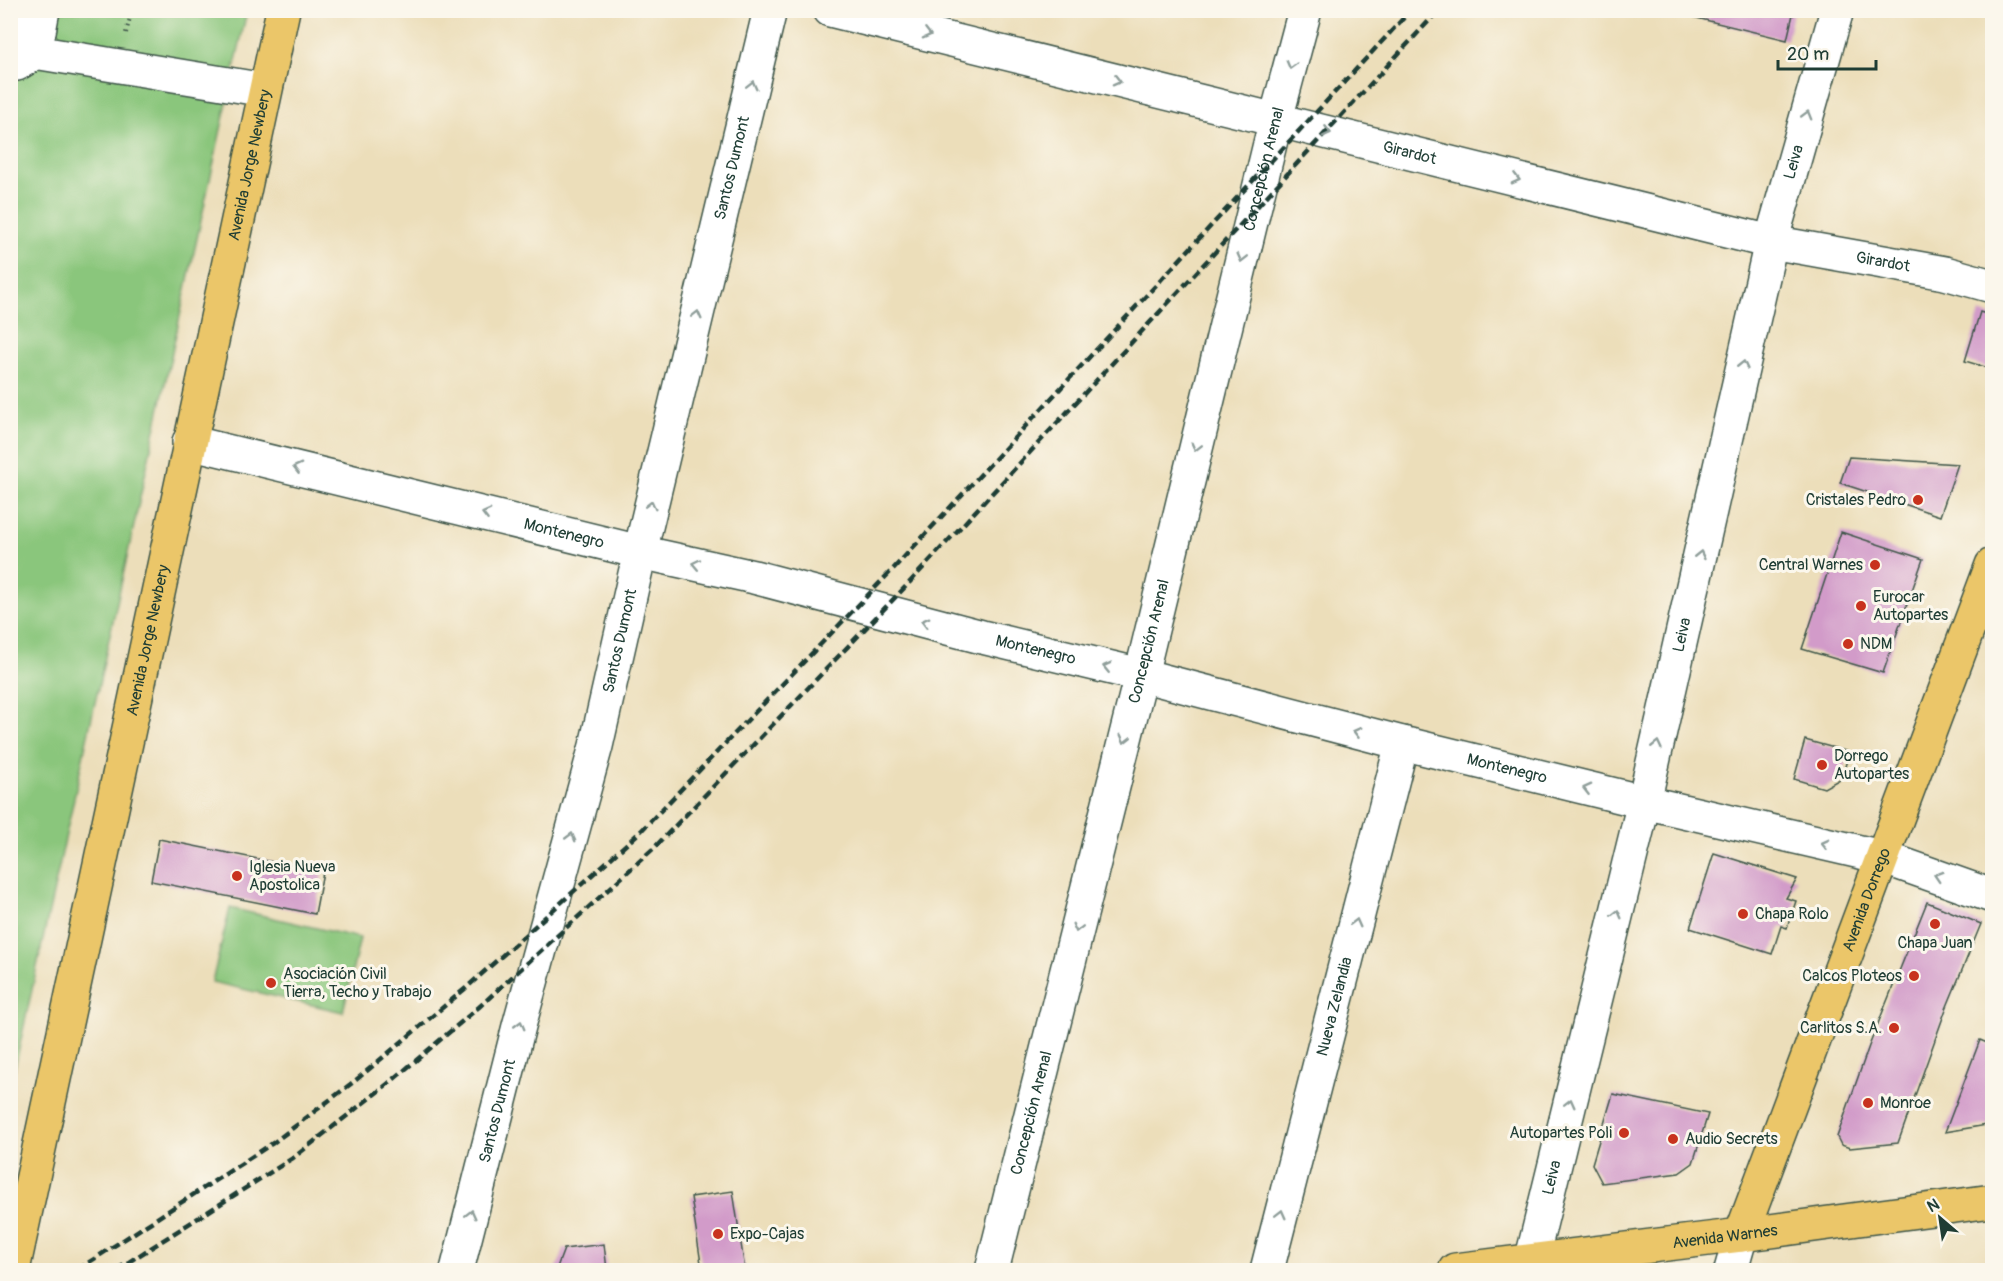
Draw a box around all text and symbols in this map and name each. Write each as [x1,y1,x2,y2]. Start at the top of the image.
one-way arrow [922,27,932,40]
scale bar [1778,33,1876,71]
text: 20 m [1787,43,1829,66]
one-way arrow [1285,60,1298,70]
one-way arrow [1112,73,1122,86]
one-way arrow [745,80,758,90]
street label: Avenida Jorge Newbery [224,87,276,243]
street label: Concepción Arenal [1239,105,1289,233]
one-way arrow [1800,110,1812,121]
street label: Santos Dumont [710,113,754,222]
one-way arrow [1321,125,1331,137]
street label: Girardot [1381,137,1439,169]
street label: Leiva [1779,143,1808,182]
one-way arrow [1510,172,1521,184]
street label: Girardot [1854,247,1912,277]
one-way arrow [1237,253,1250,263]
one-way arrow [689,310,702,320]
one-way arrow [1736,360,1749,370]
one-way arrow [1191,442,1204,452]
one-way arrow [292,463,302,476]
place label: Cristales Pedro [1806,490,1906,510]
marker: Cristales Pedro [1911,493,1925,507]
one-way arrow [644,500,657,510]
one-way arrow [481,509,491,522]
street label: Montenegro [522,514,607,553]
one-way arrow [1693,550,1706,560]
place label: Central Warnes [1759,555,1863,575]
one-way arrow [692,558,702,571]
marker: Central Warnes [1868,558,1882,572]
street label: Avenida Jorge Newbery [122,563,174,718]
street label: Concepción Arenal [1124,577,1174,705]
street label: Santos Dumont [598,586,641,695]
place label: Eurocar Autopartes [1873,587,1948,625]
marker: Eurocar Autopartes [1854,599,1868,613]
street label: Leiva [1668,616,1696,654]
one-way arrow [920,617,930,630]
street label: Montenegro [994,631,1078,669]
place label: NDM [1860,634,1892,654]
marker: NDM [1841,637,1855,651]
one-way arrow [1103,662,1113,675]
one-way arrow [1352,726,1362,739]
one-way arrow [1119,734,1132,744]
one-way arrow [1650,741,1663,751]
place label: Dorrego Autopartes [1834,746,1909,784]
street label: Montenegro [1465,749,1550,788]
marker: Dorrego Autopartes [1815,758,1829,772]
one-way arrow [1582,783,1592,796]
one-way arrow [564,832,576,843]
one-way arrow [1820,838,1830,851]
street label: Avenida Dorrego [1838,845,1895,954]
place label: Iglesia Nueva Apostolica [249,857,336,895]
marker: Iglesia Nueva Apostolica [230,869,244,883]
one-way arrow [1933,871,1944,883]
place label: Chapa Rolo [1755,904,1829,924]
marker: Chapa Rolo [1736,907,1750,921]
one-way arrow [1609,909,1622,919]
marker: Chapa Juan [1928,917,1942,931]
one-way arrow [1349,918,1361,929]
one-way arrow [1072,923,1085,933]
place label: Chapa Juan [1897,933,1973,953]
street label: Nueva Zelandia [1312,955,1357,1058]
place label: Asociación Civil Tierra, Techo y Trabajo [283,964,432,1002]
place label: Calcos Ploteos [1802,966,1902,986]
marker: Calcos Ploteos [1907,969,1921,983]
marker: Asociación Civil Tierra, Techo y Trabajo [264,976,278,990]
place label: Carlitos S.A. [1800,1018,1882,1038]
one-way arrow [513,1020,525,1031]
marker: Carlitos S.A. [1887,1021,1901,1035]
street label: Concepción Arenal [1006,1049,1056,1177]
street label: Santos Dumont [475,1057,520,1165]
place label: Monroe [1880,1093,1931,1113]
marker: Monroe [1861,1096,1875,1110]
one-way arrow [1563,1098,1576,1108]
place label: Autopartes Poli [1509,1123,1612,1143]
marker: Autopartes Poli [1617,1126,1631,1140]
place label: Audio Secrets [1685,1129,1778,1149]
marker: Audio Secrets [1666,1132,1680,1146]
street label: Leiva [1538,1158,1566,1197]
north arrow [1910,1188,1970,1248]
text: N [1924,1194,1943,1217]
one-way arrow [464,1209,477,1219]
one-way arrow [1274,1209,1287,1219]
street label: Avenida Warnes [1671,1220,1779,1253]
place label: Expo-Cajas [730,1224,804,1244]
marker: Expo-Cajas [711,1227,725,1241]

